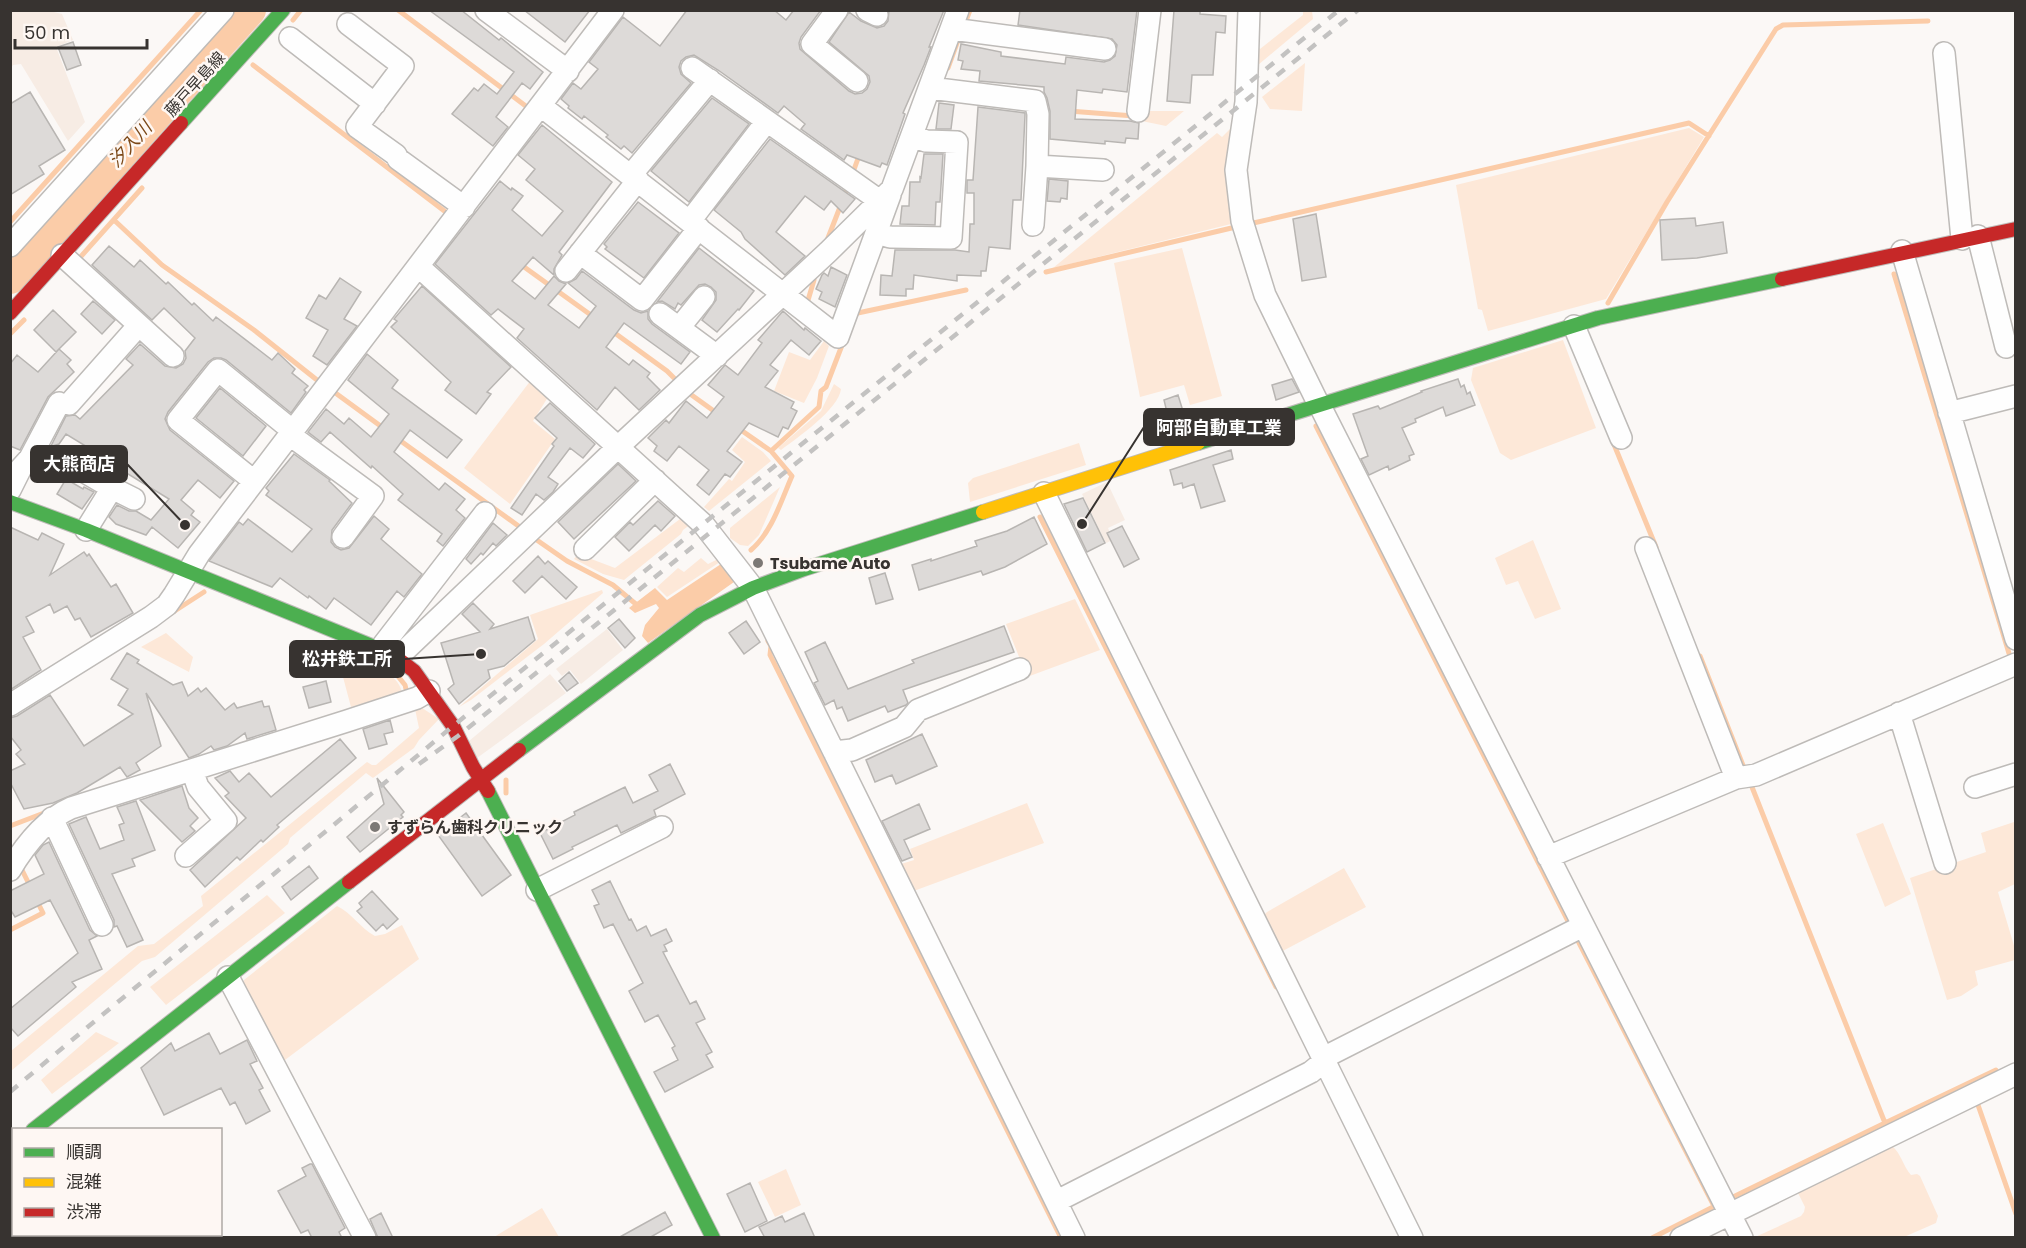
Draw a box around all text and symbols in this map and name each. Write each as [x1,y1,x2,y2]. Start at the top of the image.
scale bar [15,12,147,50]
text: 50 m [24,20,70,45]
street label: 藤戸早島線 [160,47,230,121]
water label: 汐入川 [103,114,159,172]
callout: 阿部自動車工業 [1144,409,1294,445]
text: 阿部自動車工業 [1156,415,1282,440]
callout: 大熊商店 [31,446,127,482]
text: 大熊商店 [43,451,115,476]
place label: Tsubame Auto [770,552,890,575]
marker: Tsubame Auto [751,556,765,570]
callout: 松井鉄工所 [290,641,404,677]
text: 松井鉄工所 [302,646,392,671]
place label: すずらん歯科クリニック [387,816,563,839]
marker: すずらん歯科クリニック [368,820,382,834]
legend [12,1128,222,1236]
text: 順調 [66,1139,102,1164]
text: 混雑 [66,1169,102,1194]
text: 渋滞 [66,1199,102,1224]

